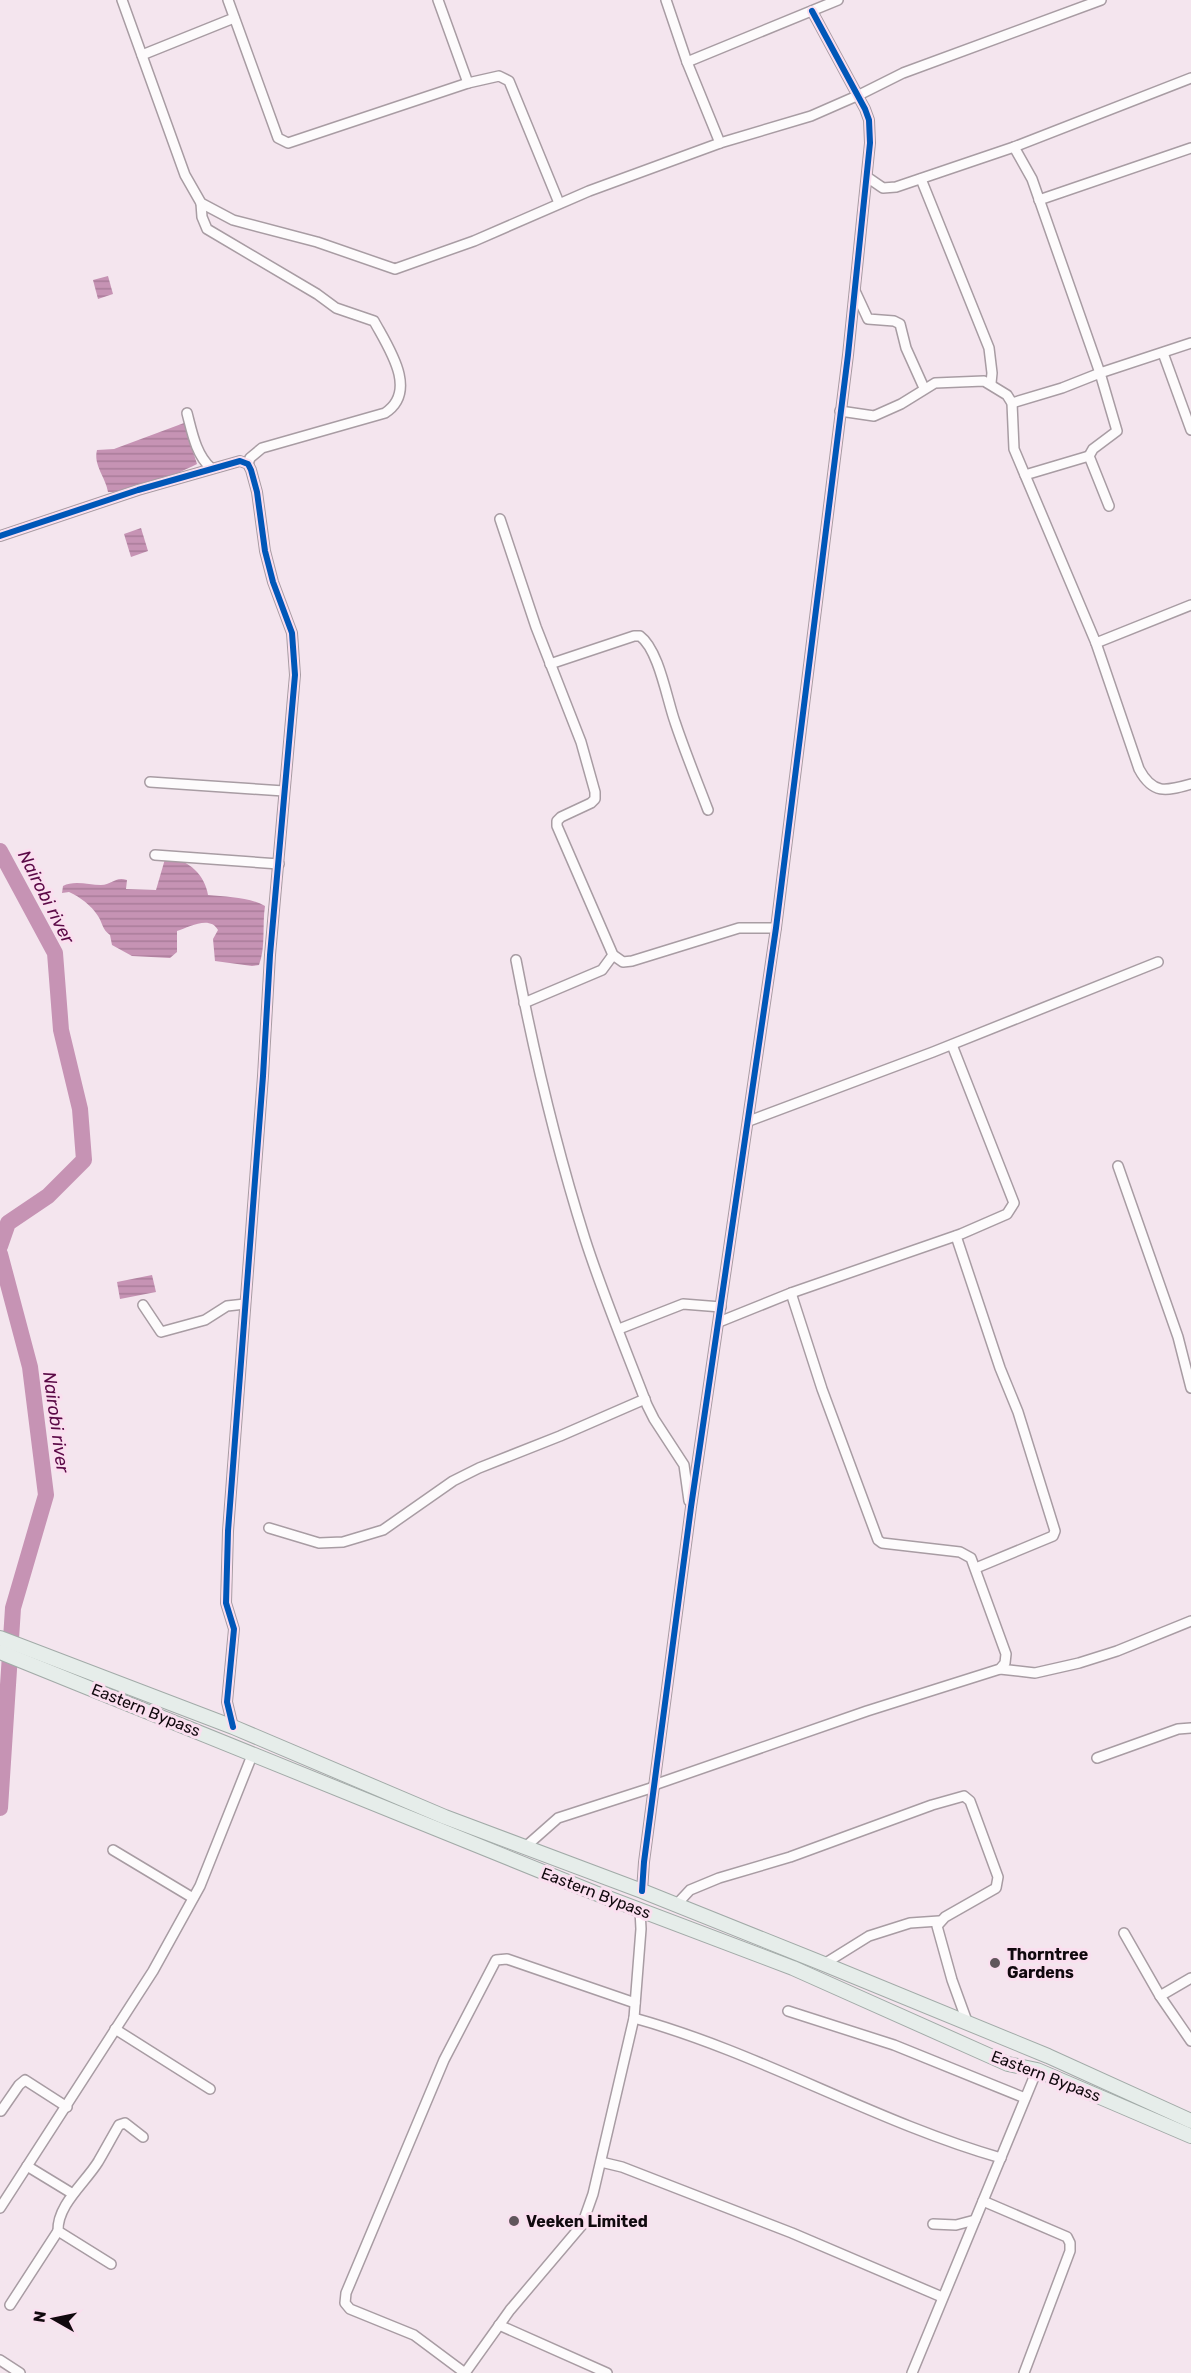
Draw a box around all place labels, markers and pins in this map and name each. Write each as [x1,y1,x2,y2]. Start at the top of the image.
place label: Thorntree Gardens [1007,1945,1088,1982]
marker: Thorntree Gardens [988,1956,1002,1970]
place label: Veeken Limited [526,2212,648,2231]
marker: Veeken Limited [507,2214,521,2228]

